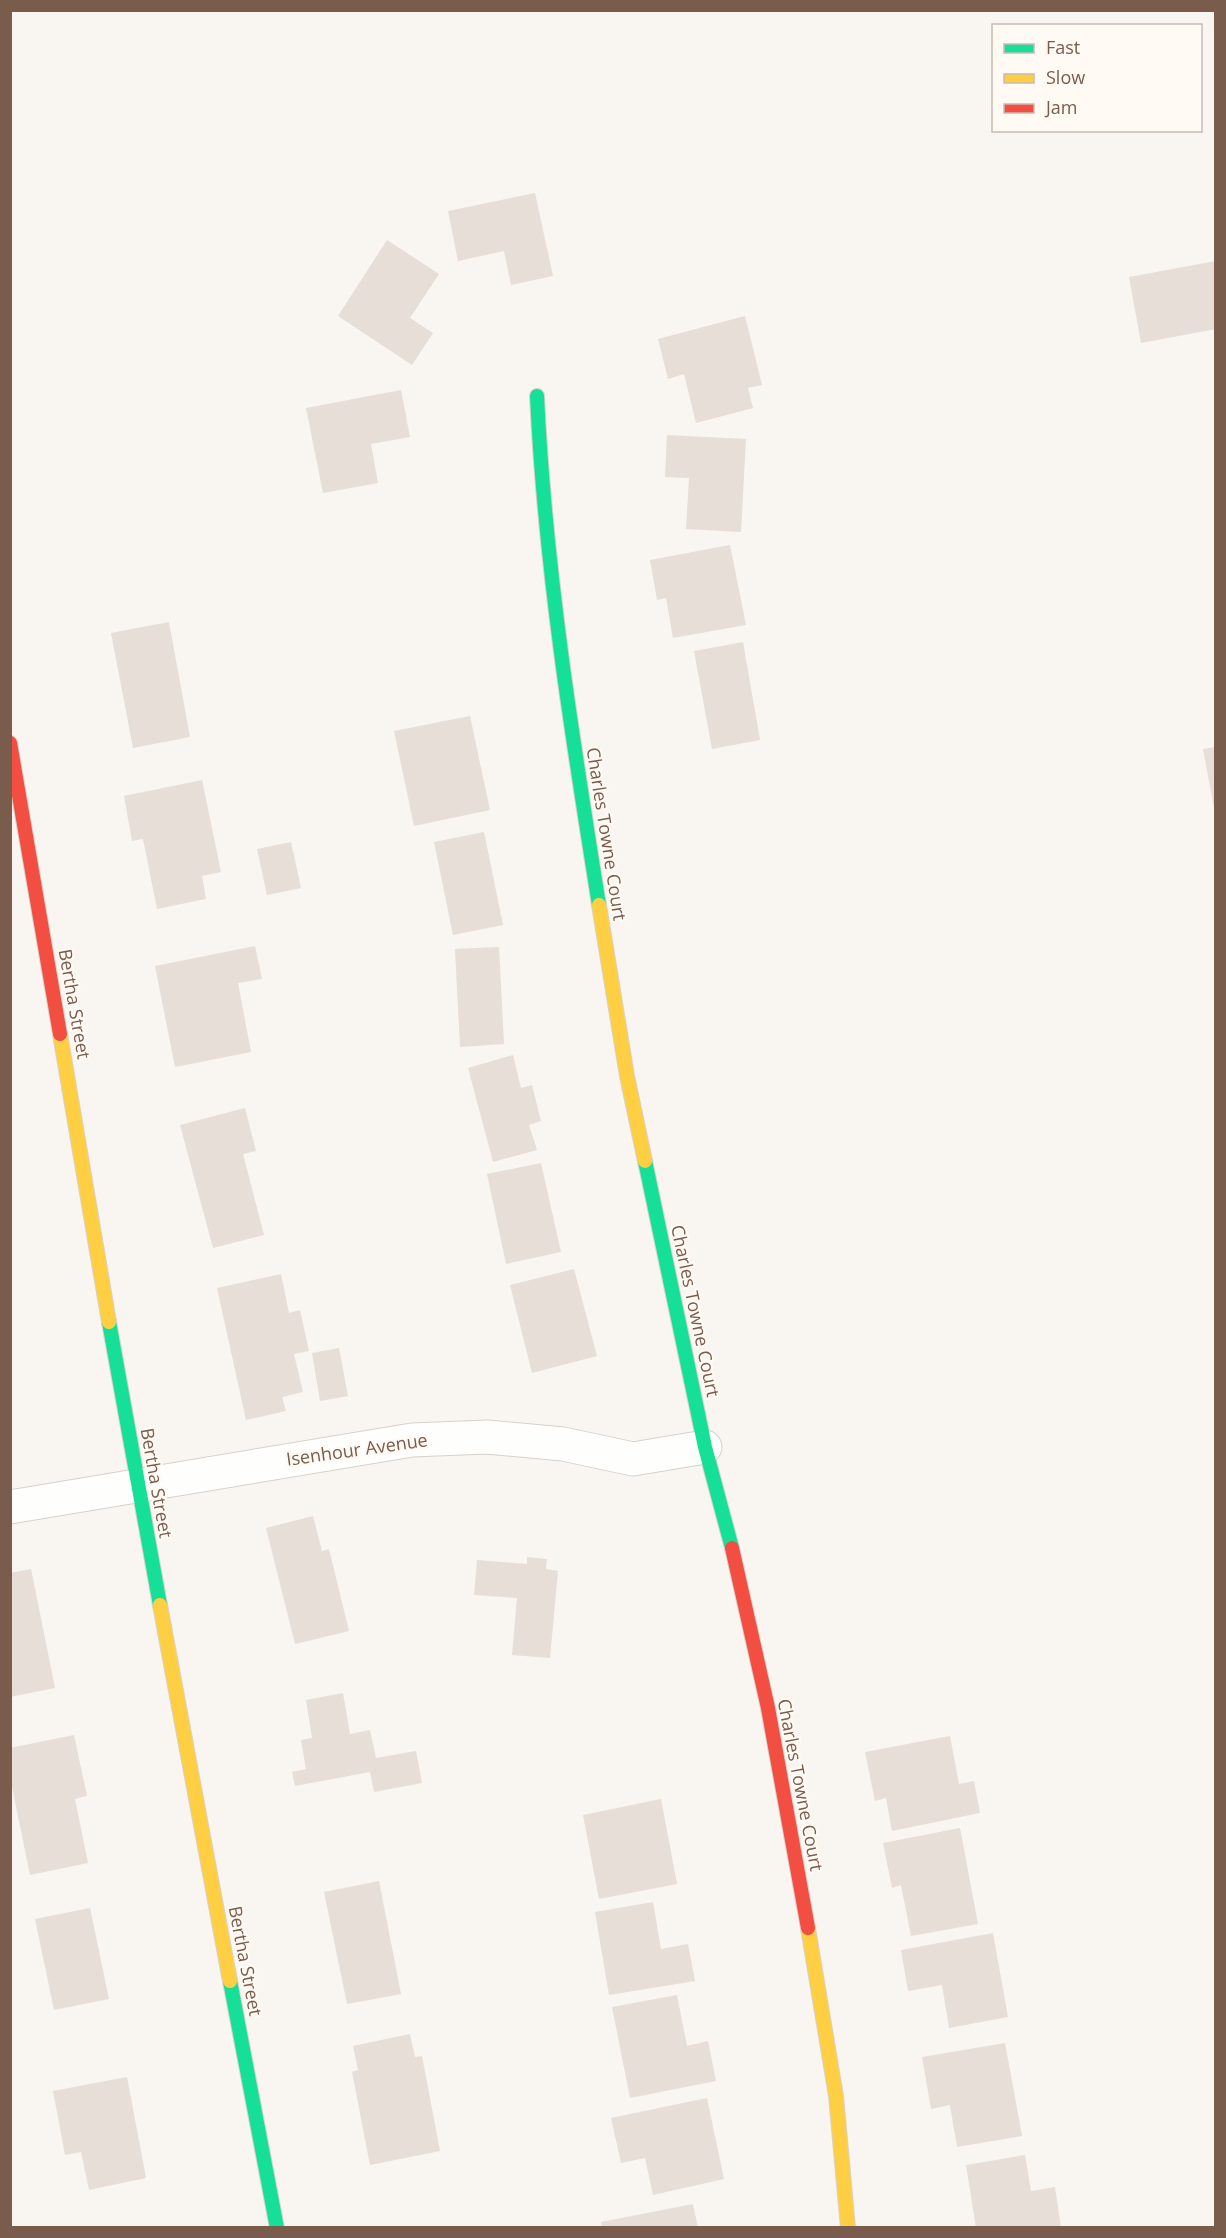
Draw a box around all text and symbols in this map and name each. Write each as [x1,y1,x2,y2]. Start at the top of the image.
legend [992,24,1202,132]
text: Fast [1046,35,1080,59]
text: Slow [1046,65,1085,89]
text: Jam [1044,95,1078,119]
street label: Charles Towne Court [581,745,633,922]
street label: Bertha Street [53,947,96,1061]
street label: Charles Towne Court [666,1223,726,1399]
street label: Bertha Street [135,1426,178,1540]
street label: Isenhour Avenue [285,1427,429,1471]
street label: Charles Towne Court [772,1697,829,1873]
street label: Bertha Street [224,1904,268,2018]

